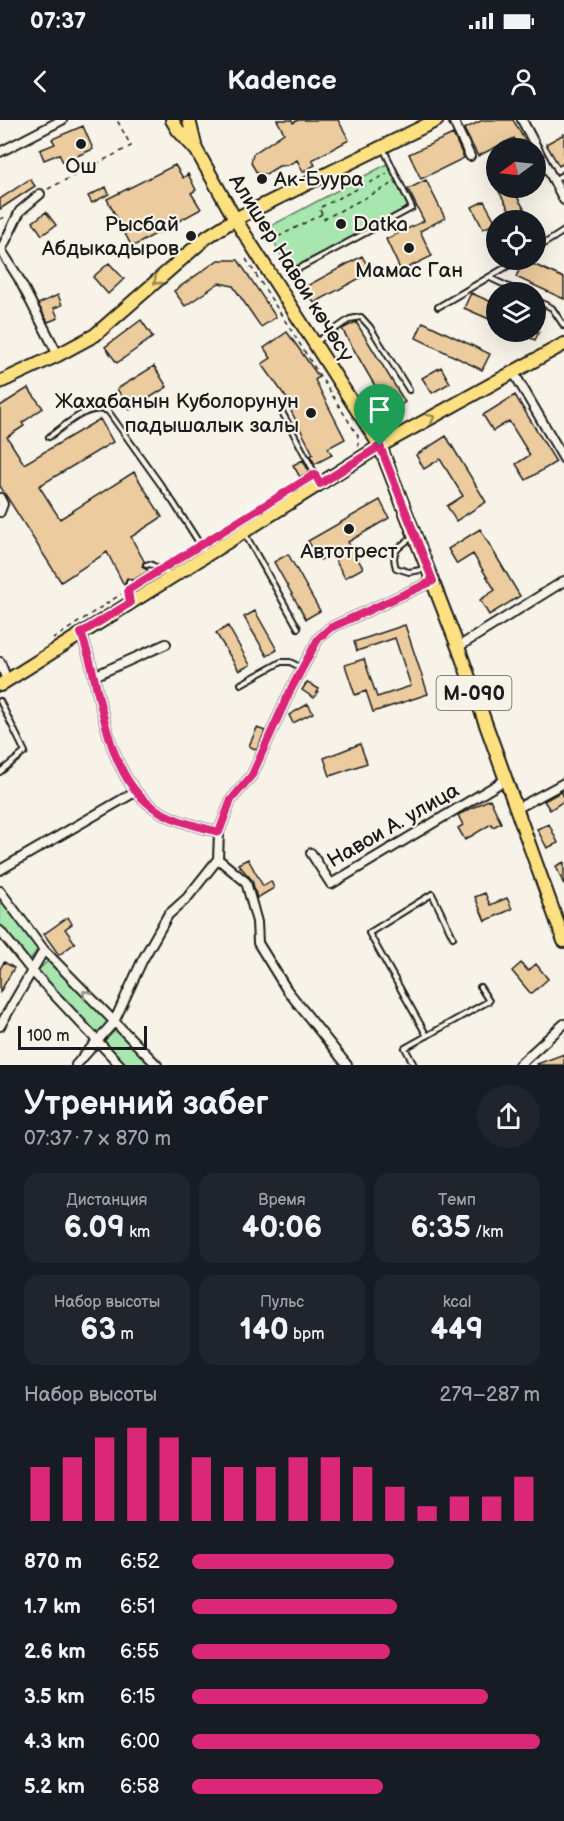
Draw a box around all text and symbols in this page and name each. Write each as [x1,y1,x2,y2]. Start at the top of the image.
text: 07:37 [30,8,86,35]
icon: back [24,65,57,98]
text: Kadence [227,65,337,97]
icon: person [507,65,540,98]
marker: Ош [74,137,88,151]
north arrow [486,138,546,198]
map controls [486,138,546,342]
place label: Ош [65,154,97,179]
place label: Ак-Буура [273,167,364,192]
street label: Алишер Навои көчөсү [223,169,360,367]
marker: Ак-Буура [255,172,269,186]
button: locate [486,210,546,270]
place label: Рысбай Абдыкадыров [41,212,179,261]
place label: Datka [353,212,408,237]
marker: Datka [334,217,348,231]
marker: Рысбай Абдыкадыров [184,229,198,243]
marker: Мамас Ган [402,241,416,255]
place label: Мамас Ган [355,258,463,283]
one-way arrow [153,274,164,285]
button: layers [486,282,546,342]
pin [354,384,405,446]
place label: Жахабанын Куболорунун падышалык залы [55,389,299,438]
icon: arrive [363,393,396,426]
marker: Жахабанын Куболорунун падышалык залы [304,406,318,420]
one-way arrow [425,414,436,425]
marker: Автотрест [342,522,356,536]
place label: Автотрест [300,539,398,564]
road number: М-090 [436,676,512,710]
street label: Навои А. улица [323,777,464,873]
one-way arrow [83,990,94,1001]
scale bar [18,1023,147,1050]
text: 100 m [27,1027,70,1046]
text: Утренний забег [24,1084,269,1124]
button: share [477,1085,540,1148]
text: 07:37 · 7 × 870 m [24,1127,171,1151]
text: Дистанция [67,1191,147,1210]
text: Время [258,1191,306,1210]
text: Темп [438,1191,476,1210]
text: 6.09 [64,1210,125,1246]
text: 40:06 [242,1210,322,1246]
text: 6:35 [411,1210,471,1246]
text: km [125,1223,150,1242]
text: /km [471,1223,503,1242]
text: Набор высоты [54,1293,160,1312]
text: Пульс [260,1293,304,1312]
text: kcal [443,1293,471,1312]
text: 63 [80,1312,116,1348]
text: 140 [240,1312,289,1348]
text: 449 [431,1312,483,1348]
text: m [116,1325,134,1344]
text: bpm [289,1325,324,1344]
text: Набор высоты [24,1383,157,1407]
text: 279–287 m [440,1383,540,1407]
text: 870 m [24,1550,82,1574]
text: 6:52 [120,1550,160,1574]
text: 1.7 km [24,1595,81,1619]
text: 6:51 [120,1595,155,1619]
text: 2.6 km [24,1640,85,1664]
text: 6:55 [120,1640,159,1664]
text: 3.5 km [24,1685,85,1709]
text: 6:15 [120,1685,155,1709]
text: 4.3 km [24,1730,85,1754]
text: 6:00 [120,1730,160,1754]
text: 5.2 km [24,1775,85,1799]
text: 6:58 [120,1775,159,1799]

